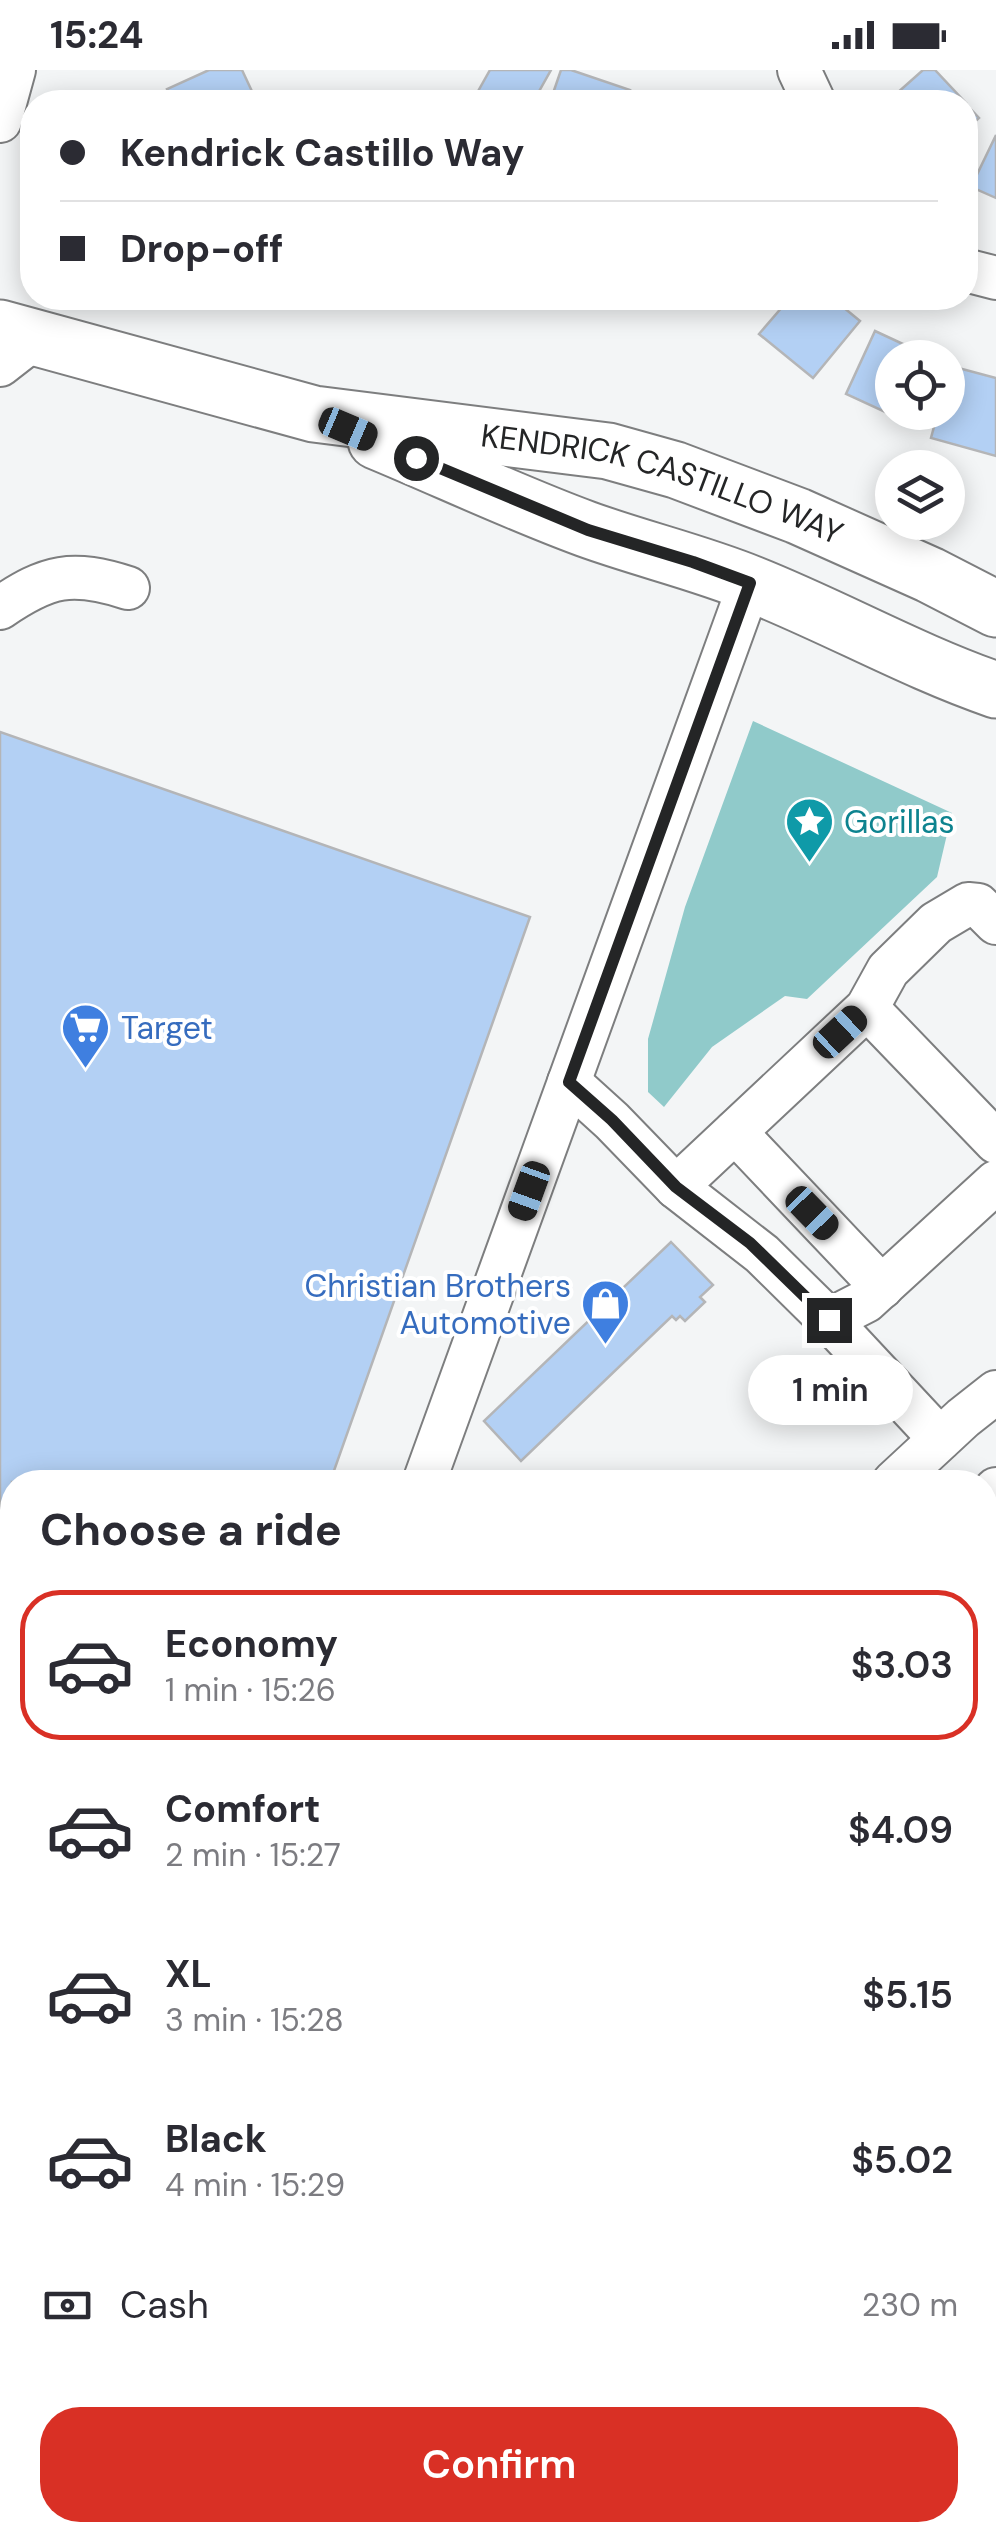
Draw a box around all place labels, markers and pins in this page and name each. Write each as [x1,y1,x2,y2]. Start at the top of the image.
place icon: Gorillas [783,796,835,864]
place label: Gorillas [844,801,955,843]
supermarket icon: Target [60,1002,112,1070]
place label: Target [121,1007,213,1049]
place label: Christian Brothers Automotive [304,1265,571,1344]
shop icon: Christian Brothers Automotive [580,1278,632,1346]

